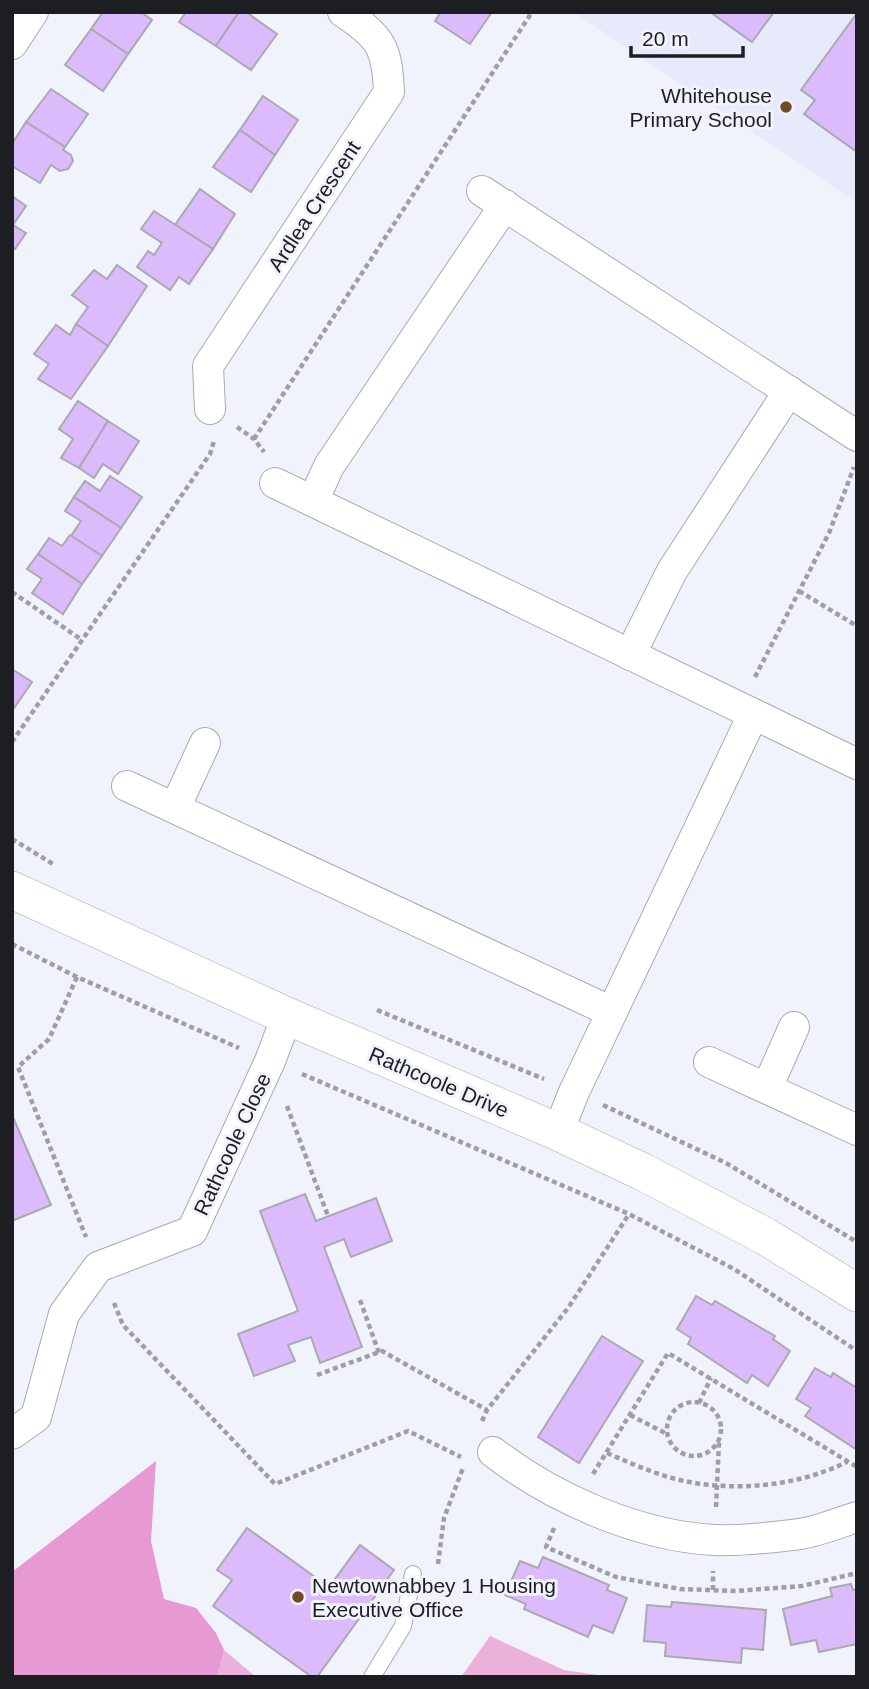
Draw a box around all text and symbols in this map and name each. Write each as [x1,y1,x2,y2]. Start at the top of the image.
scale bar [631,14,743,58]
text: 20 m [642,27,689,50]
place label: Whitehouse Primary School [630,84,772,131]
marker: Whitehouse Primary School [778,99,794,115]
street label: Ardlea Crescent [263,136,365,275]
street label: Rathcoole Drive [366,1042,512,1122]
street label: Rathcoole Close [189,1069,275,1219]
place label: Newtownabbey 1 Housing Executive Office [312,1574,556,1621]
marker: Newtownabbey 1 Housing Executive Office [290,1589,306,1605]

